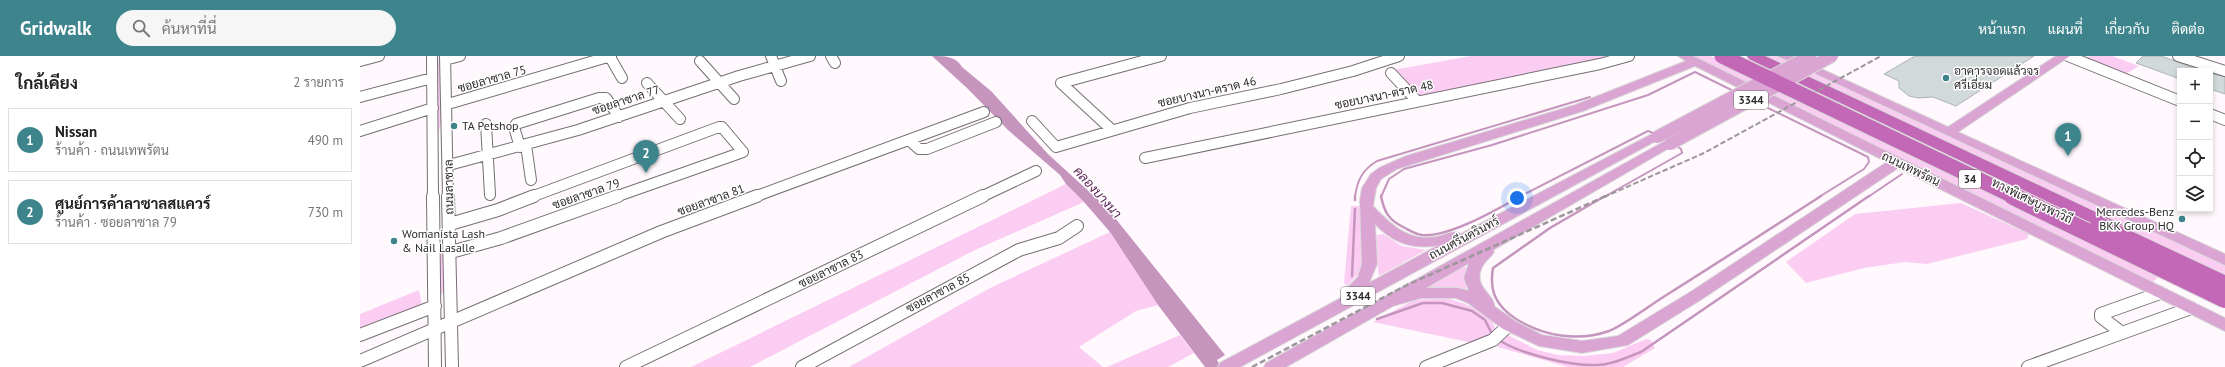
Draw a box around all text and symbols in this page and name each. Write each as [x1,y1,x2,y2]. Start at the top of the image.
search box [116,10,396,46]
text: Gridwalk [20,16,92,40]
icon: search [130,17,152,39]
text: ค้นหาที่นี่ [162,19,216,38]
text: หน้าแรก [1978,20,2026,38]
text: แผนที่ [2048,20,2083,38]
text: เกี่ยวกับ [2105,20,2149,38]
text: ติดต่อ [2171,20,2205,38]
street label: ซอยลาซาล 75 [456,62,528,95]
place label: อาคารจอดแล้วจร ศรีเอี่ยม [1954,63,2039,92]
map controls [2177,68,2213,212]
button: + [2177,68,2213,104]
text: ใกล้เคียง [16,72,78,94]
street label: ซอยบางนา-ตราด 46 [1156,73,1257,110]
marker: อาคารจอดแล้วจร ศรีเอี่ยม [1941,73,1951,83]
text: 2 รายการ [293,74,344,91]
street label: ซอยบางนา-ตราด 48 [1333,77,1435,112]
street label: ซอยลาซาล 77 [590,81,662,118]
road number: 3344 [1734,91,1768,109]
button: − [2177,104,2213,140]
place label: TA Petshop [462,118,519,133]
marker: TA Petshop [449,121,459,131]
text: Nissan [55,122,97,141]
pin: 1 [2055,123,2081,156]
text: 1 [26,132,34,149]
text: 490 m [308,132,343,149]
pin: 2 [633,140,659,173]
button: locate [2177,140,2213,176]
text: ร้านค้า · ถนนเทพรัตน [55,142,169,159]
street label: ถนนเทพรัตน [1880,148,1943,189]
street label: ถนนลาซาล [441,159,456,215]
water label: คลองบางนา [1070,163,1125,222]
road number: 34 [1959,170,1981,188]
street label: ซอยลาซาล 79 [550,175,622,212]
street label: ทางพิเศษบูรพาวิถี [1989,175,2075,227]
button: layers [2177,176,2213,212]
street label: ซอยลาซาล 81 [675,180,747,219]
your location [1507,188,1527,208]
text: ศูนย์การค้าลาซาลสแควร์ [55,194,210,213]
text: 2 [26,204,34,221]
text: 730 m [308,204,343,221]
place label: Mercedes-Benz BKK Group HQ [2096,204,2175,233]
street label: ถนนศรีนครินทร์ [1426,213,1502,262]
text: ร้านค้า · ซอยลาซาล 79 [55,214,177,231]
marker: Mercedes-Benz BKK Group HQ [2177,214,2187,224]
place label: Womanista Lash & Nail Lasalle [402,226,485,255]
marker: Womanista Lash & Nail Lasalle [389,236,399,246]
street label: ซอยลาซาล 83 [796,246,866,291]
street label: ซอยลาซาล 85 [903,269,972,316]
road number: 3344 [1341,287,1375,305]

